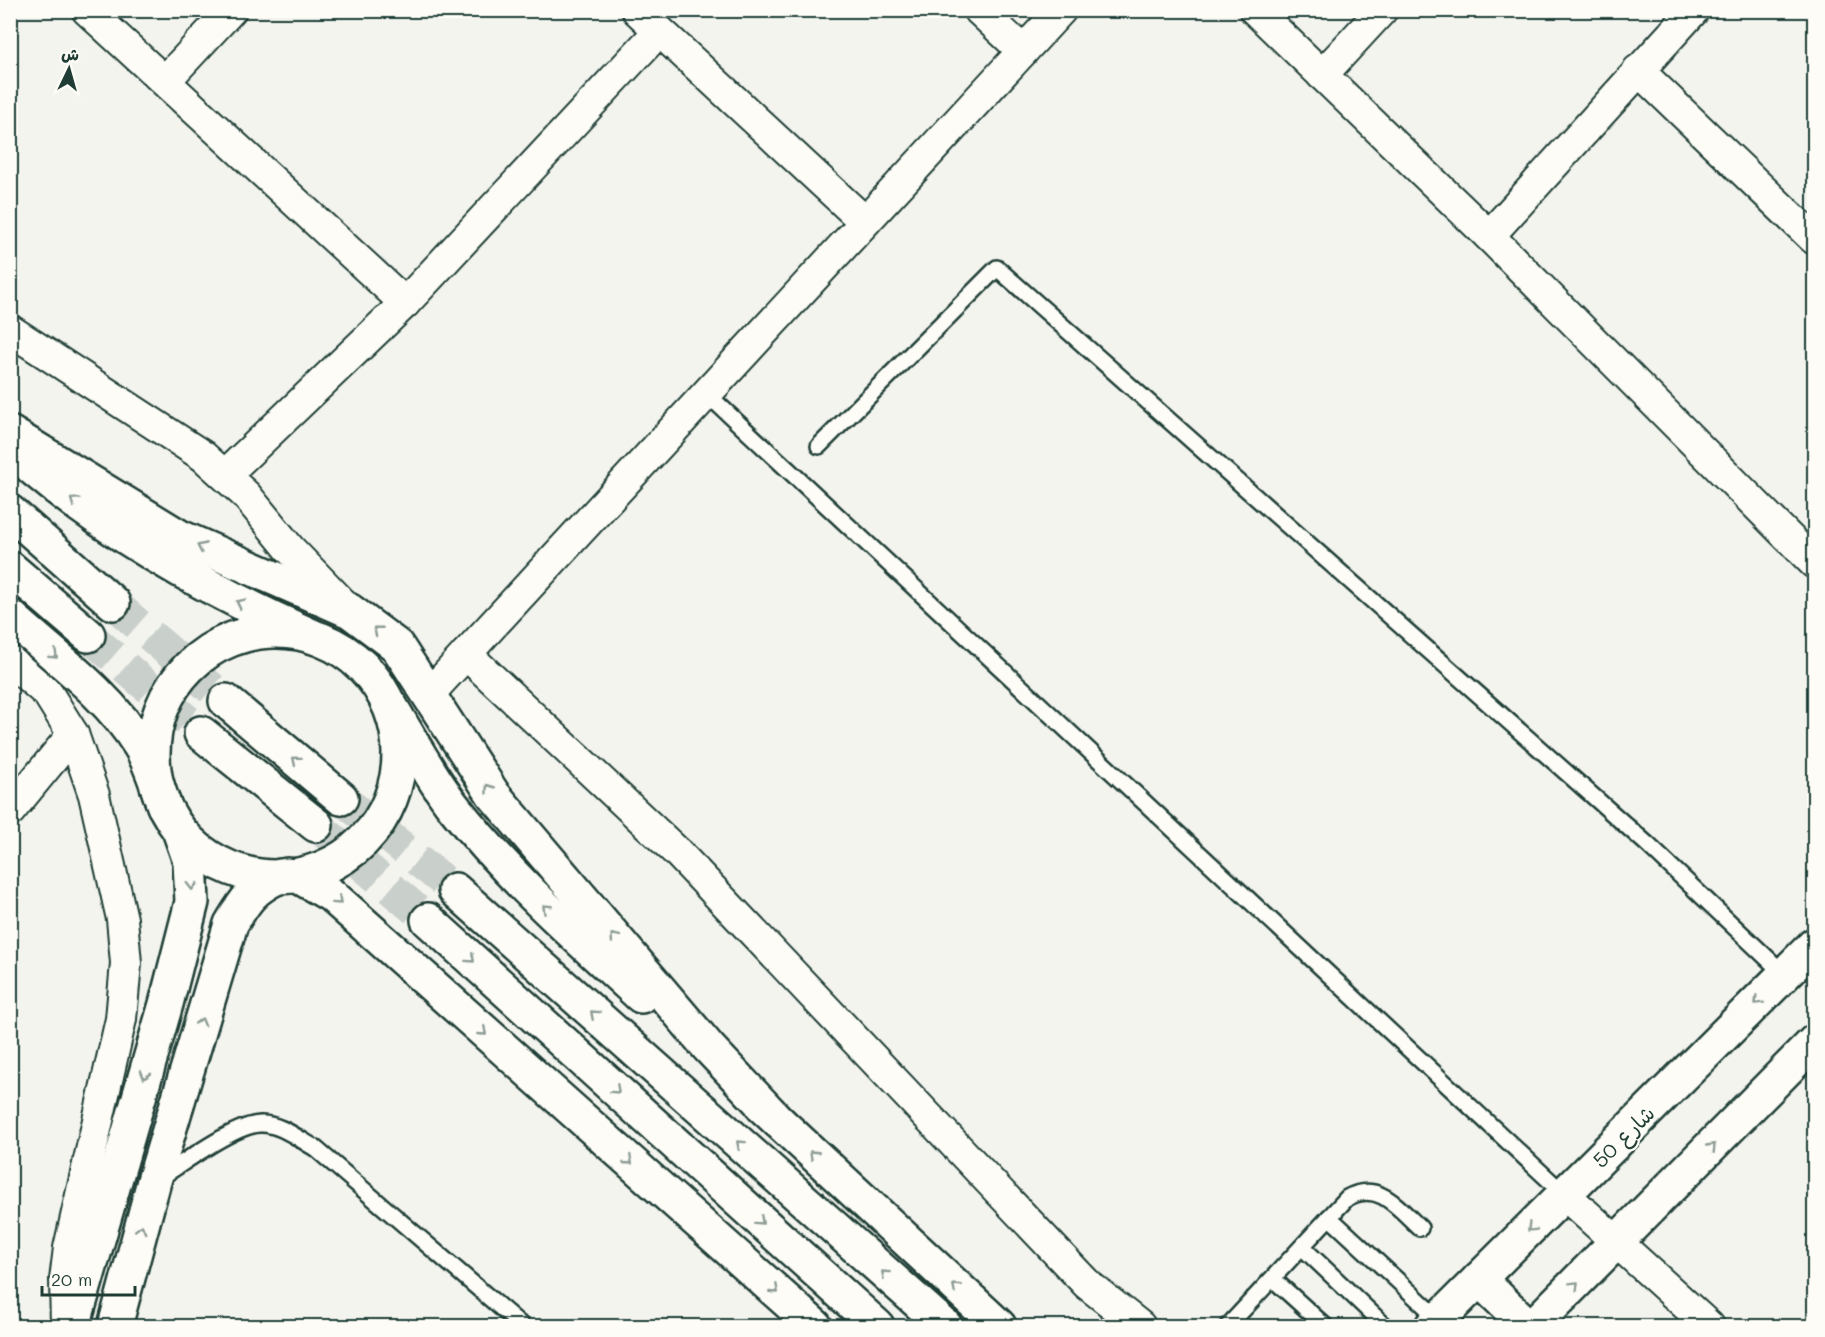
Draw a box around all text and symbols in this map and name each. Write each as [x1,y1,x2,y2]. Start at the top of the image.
north arrow [39,39,99,99]
text: ش [61,42,80,65]
one-way arrow [70,497,81,508]
one-way arrow [197,542,208,554]
one-way arrow [236,599,246,610]
one-way arrow [373,626,384,637]
one-way arrow [47,648,58,659]
one-way arrow [292,756,303,767]
one-way arrow [485,784,496,795]
one-way arrow [186,882,198,891]
one-way arrow [331,894,342,905]
one-way arrow [543,905,554,916]
one-way arrow [610,933,621,944]
one-way arrow [464,952,475,963]
one-way arrow [1755,994,1766,1005]
one-way arrow [590,1010,601,1021]
one-way arrow [193,1017,206,1027]
one-way arrow [476,1025,487,1036]
one-way arrow [140,1069,152,1080]
one-way arrow [609,1083,620,1094]
street label: شارع 50 [1586,1099,1662,1175]
one-way arrow [736,1140,747,1151]
one-way arrow [1704,1143,1715,1154]
one-way arrow [810,1150,820,1161]
one-way arrow [622,1154,633,1165]
one-way arrow [754,1214,764,1225]
one-way arrow [1527,1220,1538,1231]
one-way arrow [134,1225,146,1235]
scale bar [42,1259,135,1297]
text: 20 m [51,1267,92,1291]
one-way arrow [882,1270,892,1281]
one-way arrow [1567,1282,1578,1293]
one-way arrow [768,1283,779,1294]
one-way arrow [953,1283,963,1294]

